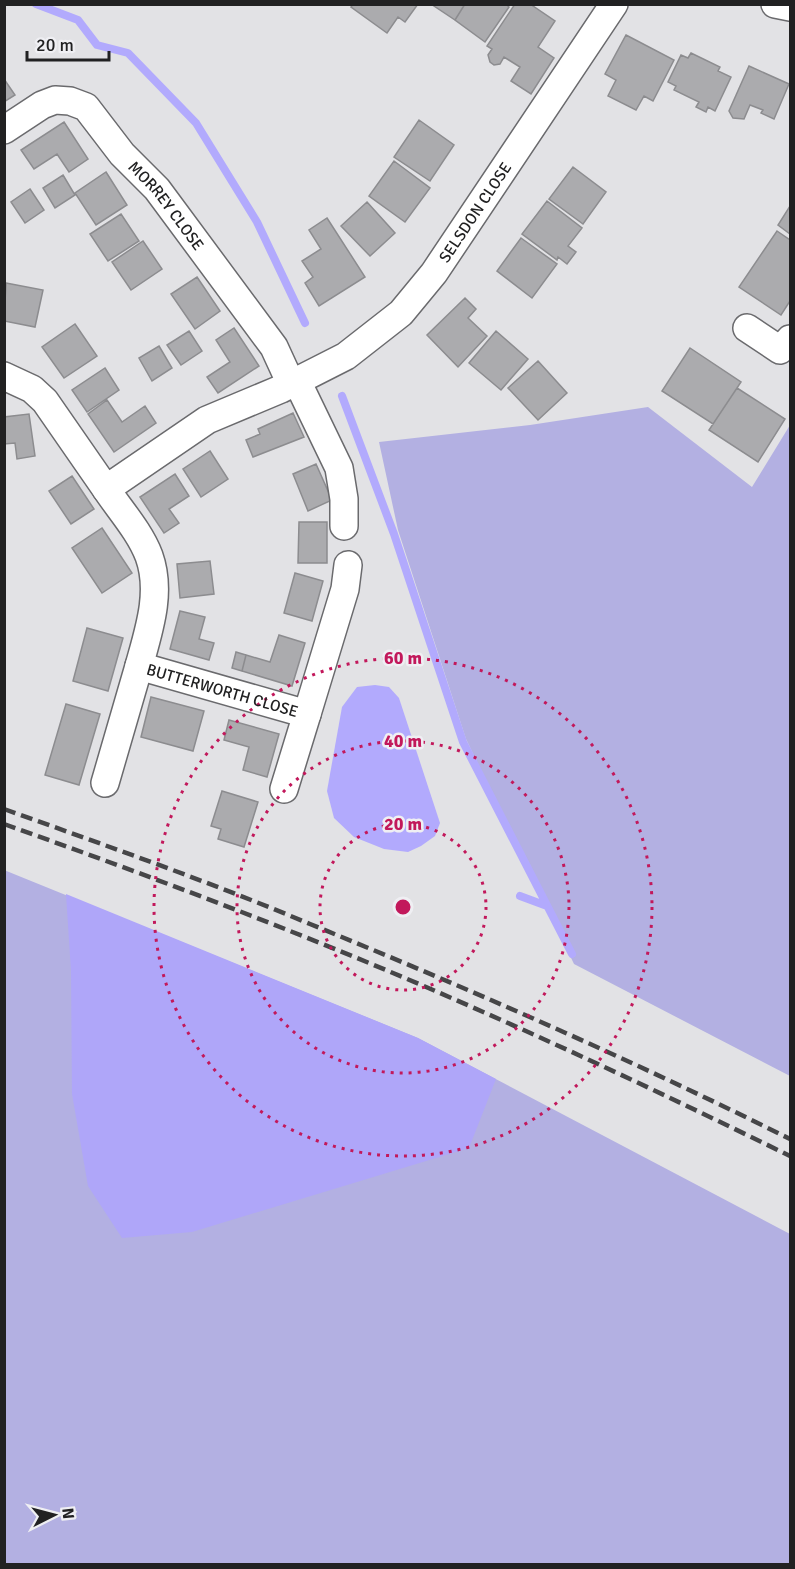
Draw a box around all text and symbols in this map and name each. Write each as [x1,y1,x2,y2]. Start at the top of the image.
scale bar [27,24,110,62]
text: 20 m [36,34,74,56]
street label: MORREY CLOSE [124,157,208,255]
street label: SELSDON CLOSE [435,159,516,267]
text: 60 m [384,647,422,669]
street label: BUTTERWORTH CLOSE [144,660,300,722]
text: 40 m [384,730,422,752]
text: 20 m [384,813,422,835]
centre of rings [393,897,413,917]
north arrow [24,1485,84,1545]
text: N [57,1507,78,1520]

